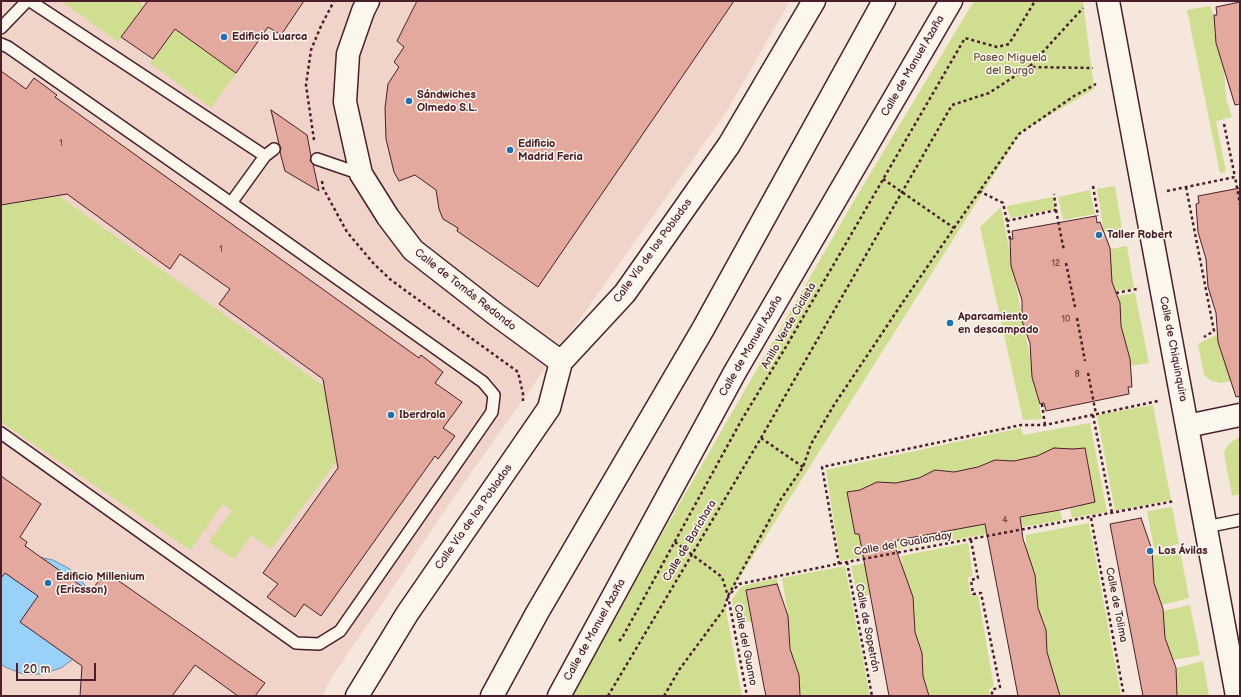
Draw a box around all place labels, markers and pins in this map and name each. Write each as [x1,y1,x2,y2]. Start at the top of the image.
place label: Edificio Luarca [232,30,307,44]
marker: Edificio Luarca [219,32,229,42]
place label: Sándwiches Olmedo S.L. [417,88,477,114]
marker: Sándwiches Olmedo S.L. [404,96,414,106]
place label: Edificio Madrid Feria [518,137,583,163]
marker: Edificio Madrid Feria [505,145,515,155]
place label: Taller Robert [1107,228,1172,242]
marker: Taller Robert [1094,230,1104,240]
place label: Aparcamiento en descampado [958,310,1039,336]
marker: Aparcamiento en descampado [945,318,955,328]
place label: Iberdrola [399,408,446,422]
marker: Iberdrola [386,410,396,420]
place label: Los Ávilas [1158,544,1208,558]
marker: Los Ávilas [1145,546,1155,556]
place label: Edificio Millenium (Ericsson) [56,570,145,596]
marker: Edificio Millenium (Ericsson) [43,578,53,588]

